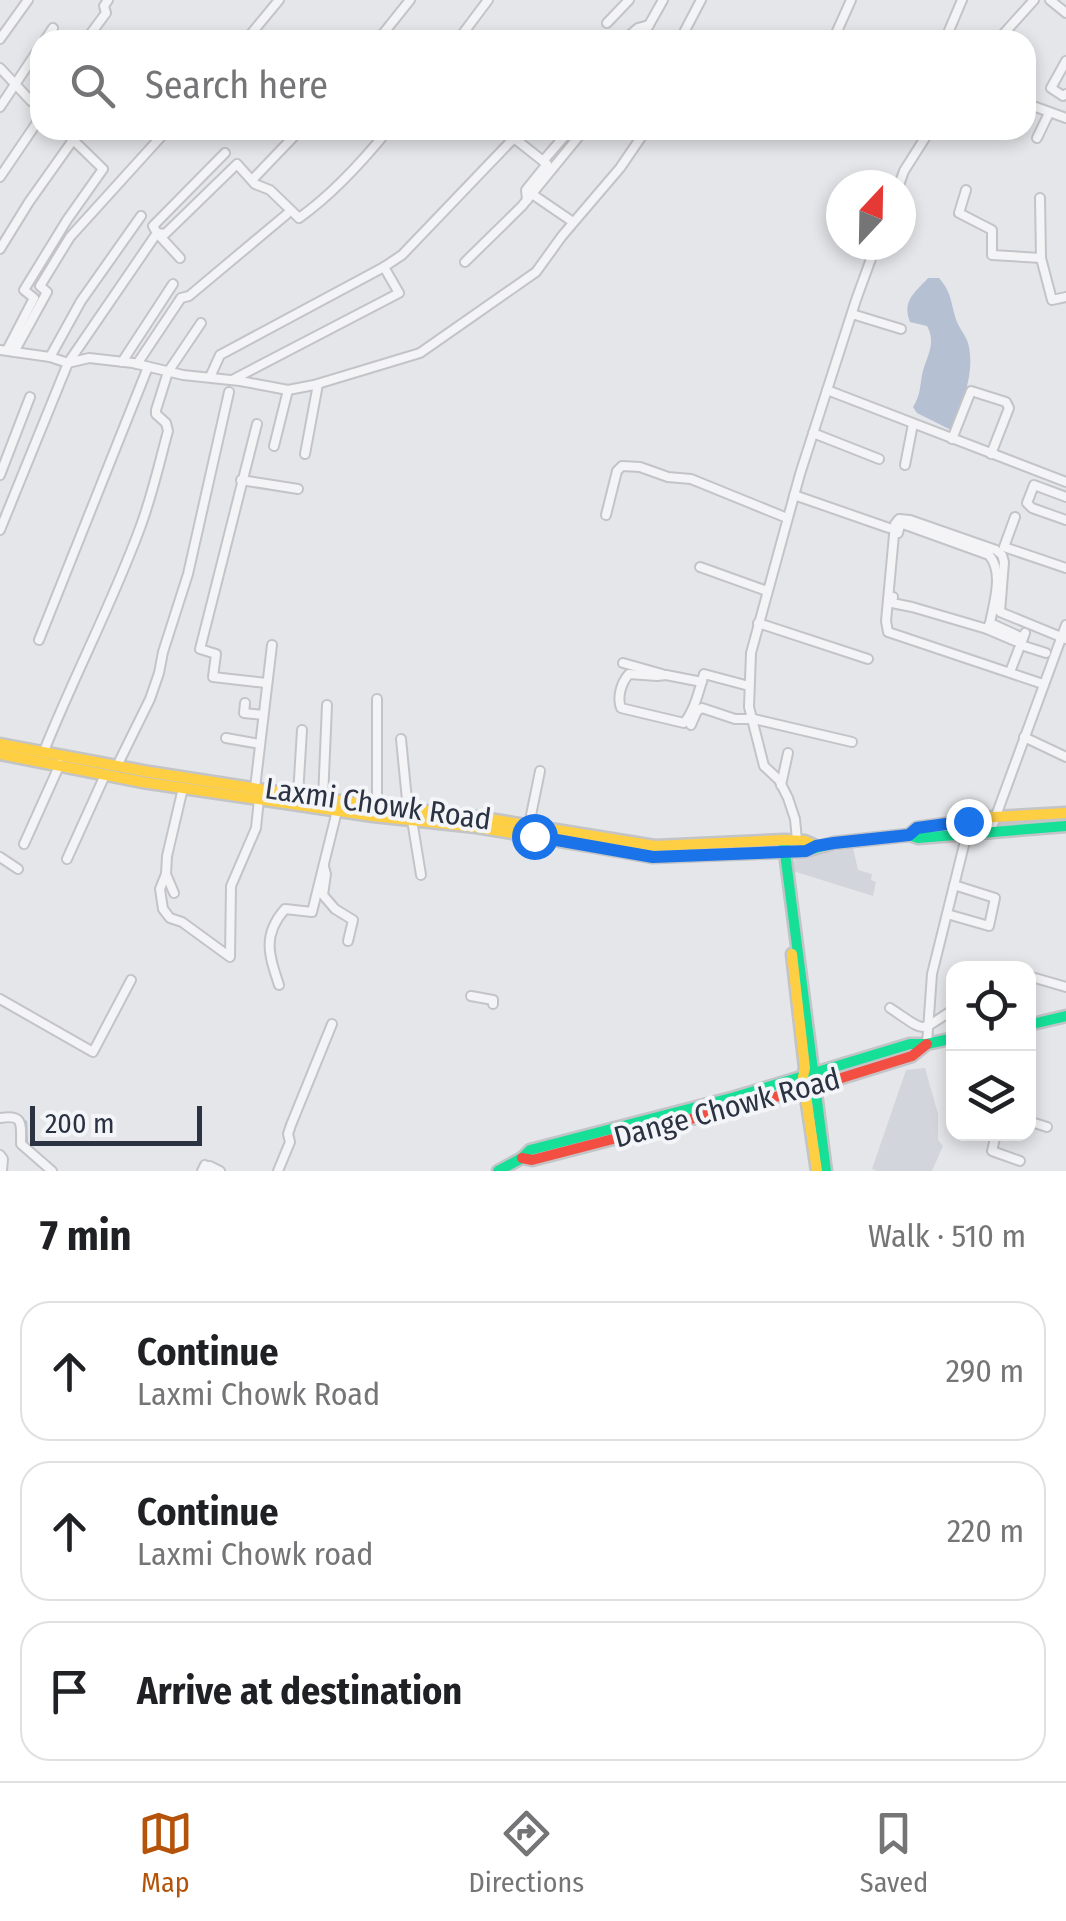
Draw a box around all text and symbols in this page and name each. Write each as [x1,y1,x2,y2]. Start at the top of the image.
search box [30,30,1036,140]
icon: search [65,58,120,113]
text: Search here [145,62,328,108]
north arrow [826,170,916,260]
street label: Laxmi Chowk Road [263,770,493,838]
route end [946,799,992,845]
route start [512,814,558,860]
map controls [946,961,1036,1141]
button: locate [946,961,1036,1051]
button: layers [946,1051,1036,1141]
street label: Dange Chowk Road [610,1061,844,1155]
scale bar [30,1101,202,1146]
text: 200 m [45,1107,115,1140]
text: 7 min [40,1211,132,1261]
text: Walk · 510 m [868,1217,1026,1255]
text: Continue [137,1329,278,1375]
icon: ahead [42,1344,97,1399]
text: 290 m [946,1352,1024,1390]
text: Laxmi Chowk Road [137,1375,380,1413]
text: Continue [137,1489,278,1535]
icon: ahead [42,1504,97,1559]
text: 220 m [947,1512,1024,1550]
text: Laxmi Chowk road [137,1535,374,1573]
icon: arrive [42,1664,97,1719]
text: Arrive at destination [137,1668,462,1714]
tab: Map [138,1806,193,1899]
tab: Directions [468,1806,584,1899]
tab: Saved [860,1806,928,1899]

